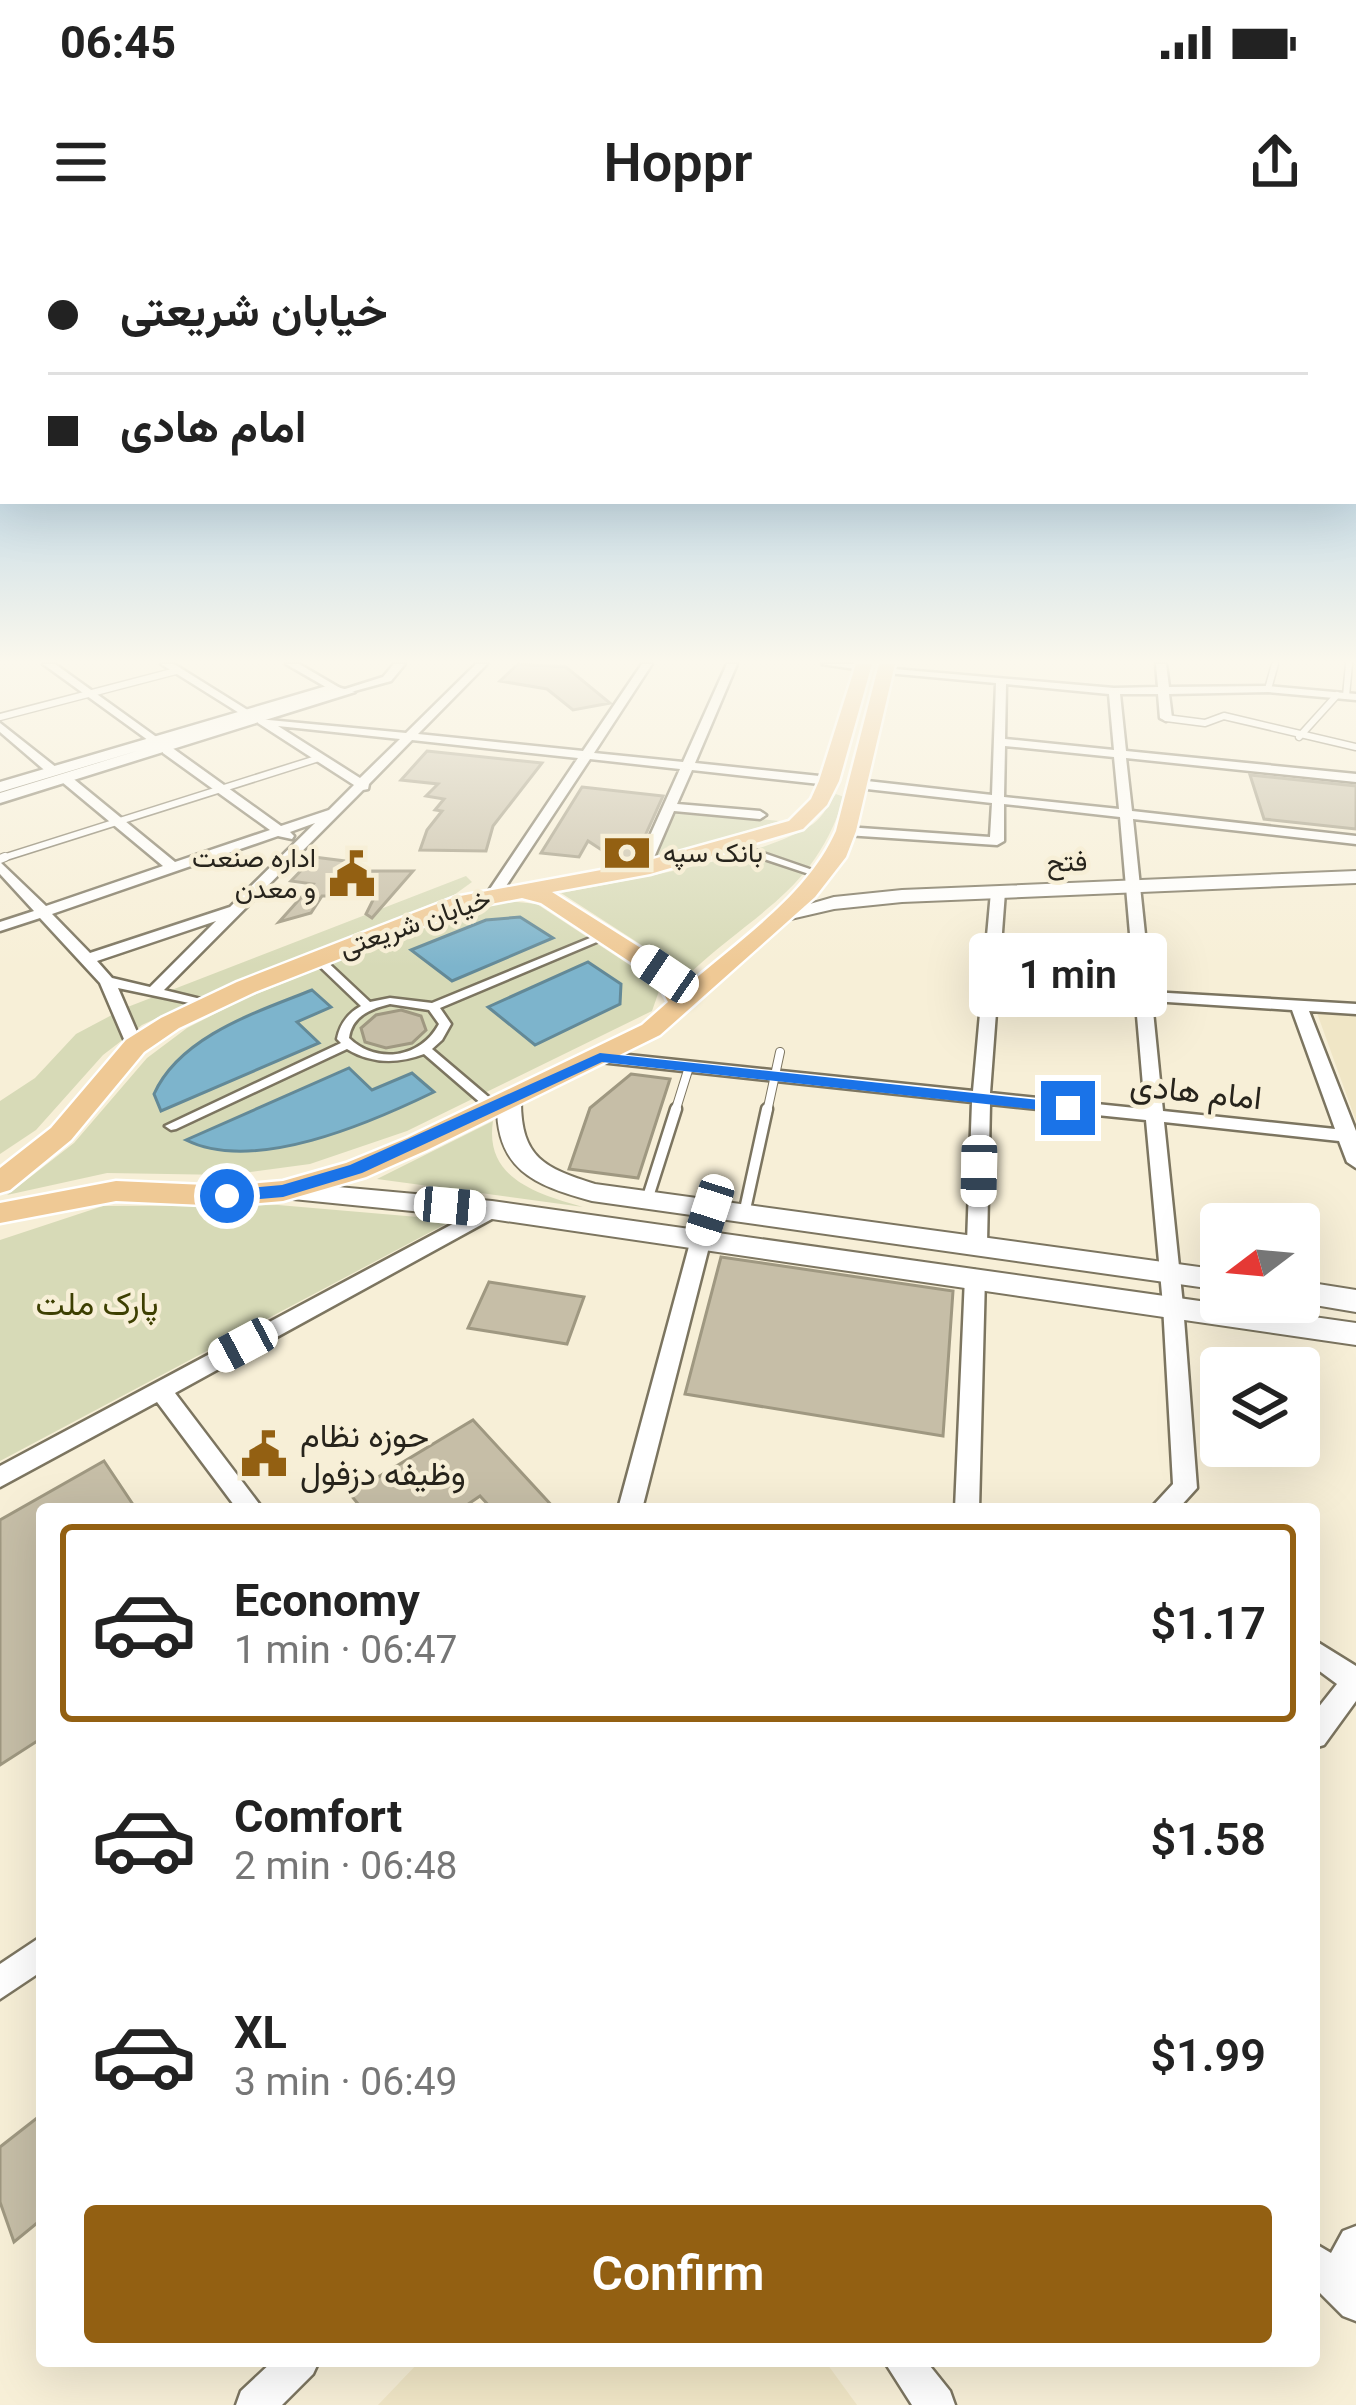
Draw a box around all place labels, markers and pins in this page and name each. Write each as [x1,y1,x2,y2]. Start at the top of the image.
bank icon: بانک سپه [602,828,652,878]
place label: بانک سپه [663,837,763,871]
place label: اداره صنعت و معدن [192,842,316,906]
public building icon: اداره صنعت و معدن [327,849,377,899]
place label: حوزه نظام وظیفه دزفول [300,1416,466,1494]
public building icon: حوزه نظام وظیفه دزفول [239,1429,289,1479]

